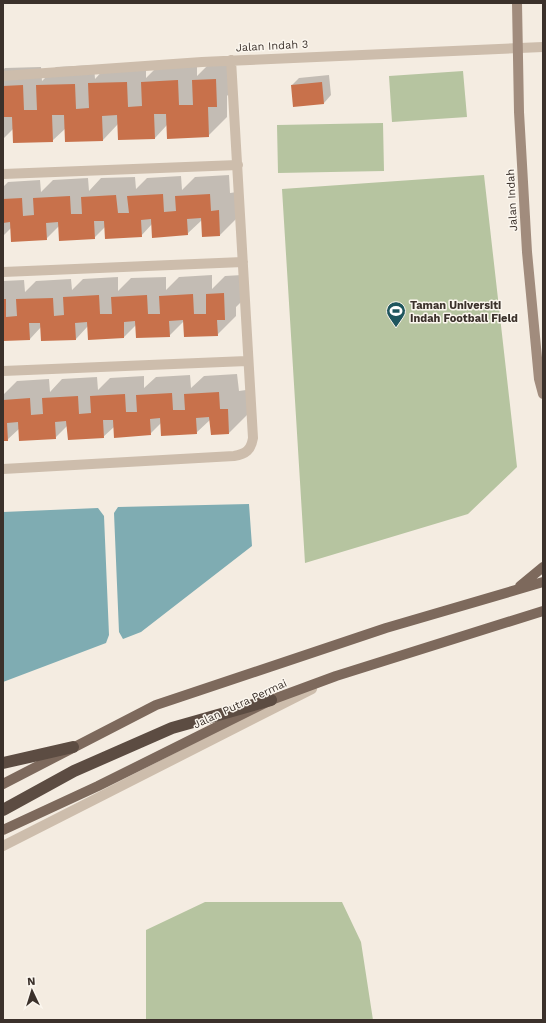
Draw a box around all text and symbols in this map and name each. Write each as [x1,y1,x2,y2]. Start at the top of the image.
street label: Jalan Indah 3 [235,38,309,54]
street label: Jalan Indah [504,169,520,231]
place label: Taman Universiti Indah Football Field [410,299,518,325]
sports icon: Taman Universiti Indah Football Field [385,300,407,328]
street label: Jalan Putra Permai [191,677,289,731]
north arrow [12,971,52,1011]
text: N [27,975,36,988]

